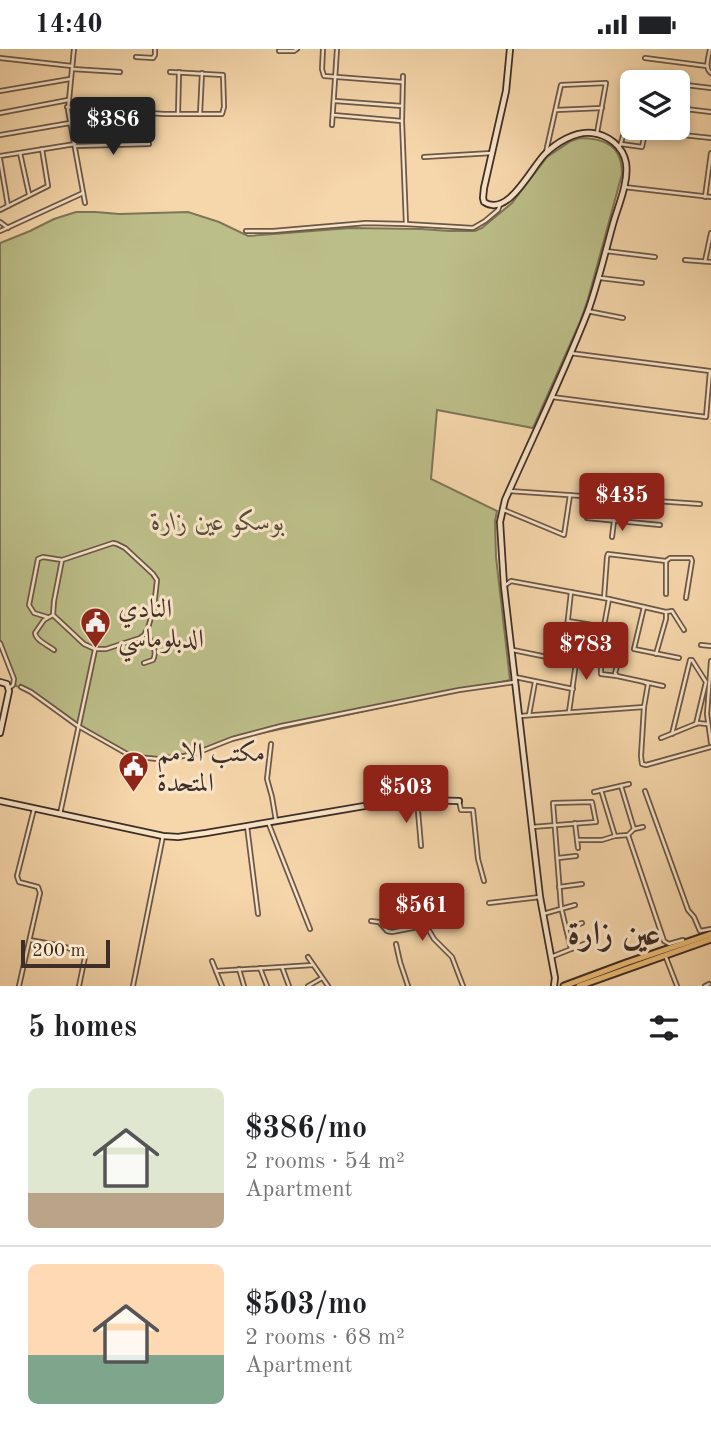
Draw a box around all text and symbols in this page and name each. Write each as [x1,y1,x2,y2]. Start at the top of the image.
text: 14:40 [35,12,103,38]
map controls [620,70,690,140]
button: layers [620,70,690,140]
pin: $386 [72,97,154,157]
text: $386 [86,108,140,131]
pin: $435 [581,473,663,533]
text: $435 [595,484,649,507]
park label: بوسكو عين زارة [150,509,285,538]
place label: النادي الدبلوماسي [118,597,204,662]
public building icon: النادي الدبلوماسي [78,606,112,650]
pin: $783 [545,623,627,682]
text: $783 [559,633,613,656]
place label: مكتب الامم المتحدة [157,739,265,797]
public building icon: مكتب الامم المتحدة [117,750,151,794]
pin: $503 [365,765,447,825]
text: $503 [379,776,433,799]
pin: $561 [381,883,463,943]
text: $561 [395,894,449,917]
district label: عين زارة [568,919,661,953]
scale bar [21,937,110,969]
text: 200 m [32,942,85,961]
icon: filters [645,1009,683,1047]
text: 5 homes [28,1013,137,1043]
text: $386/mo [245,1114,367,1144]
icon: home [84,1116,168,1200]
text: 2 rooms · 54 m² [245,1150,405,1173]
text: Apartment [245,1178,353,1201]
text: $503/mo [245,1290,367,1320]
icon: home [84,1292,168,1376]
text: 2 rooms · 68 m² [245,1326,405,1349]
text: Apartment [245,1354,353,1377]

